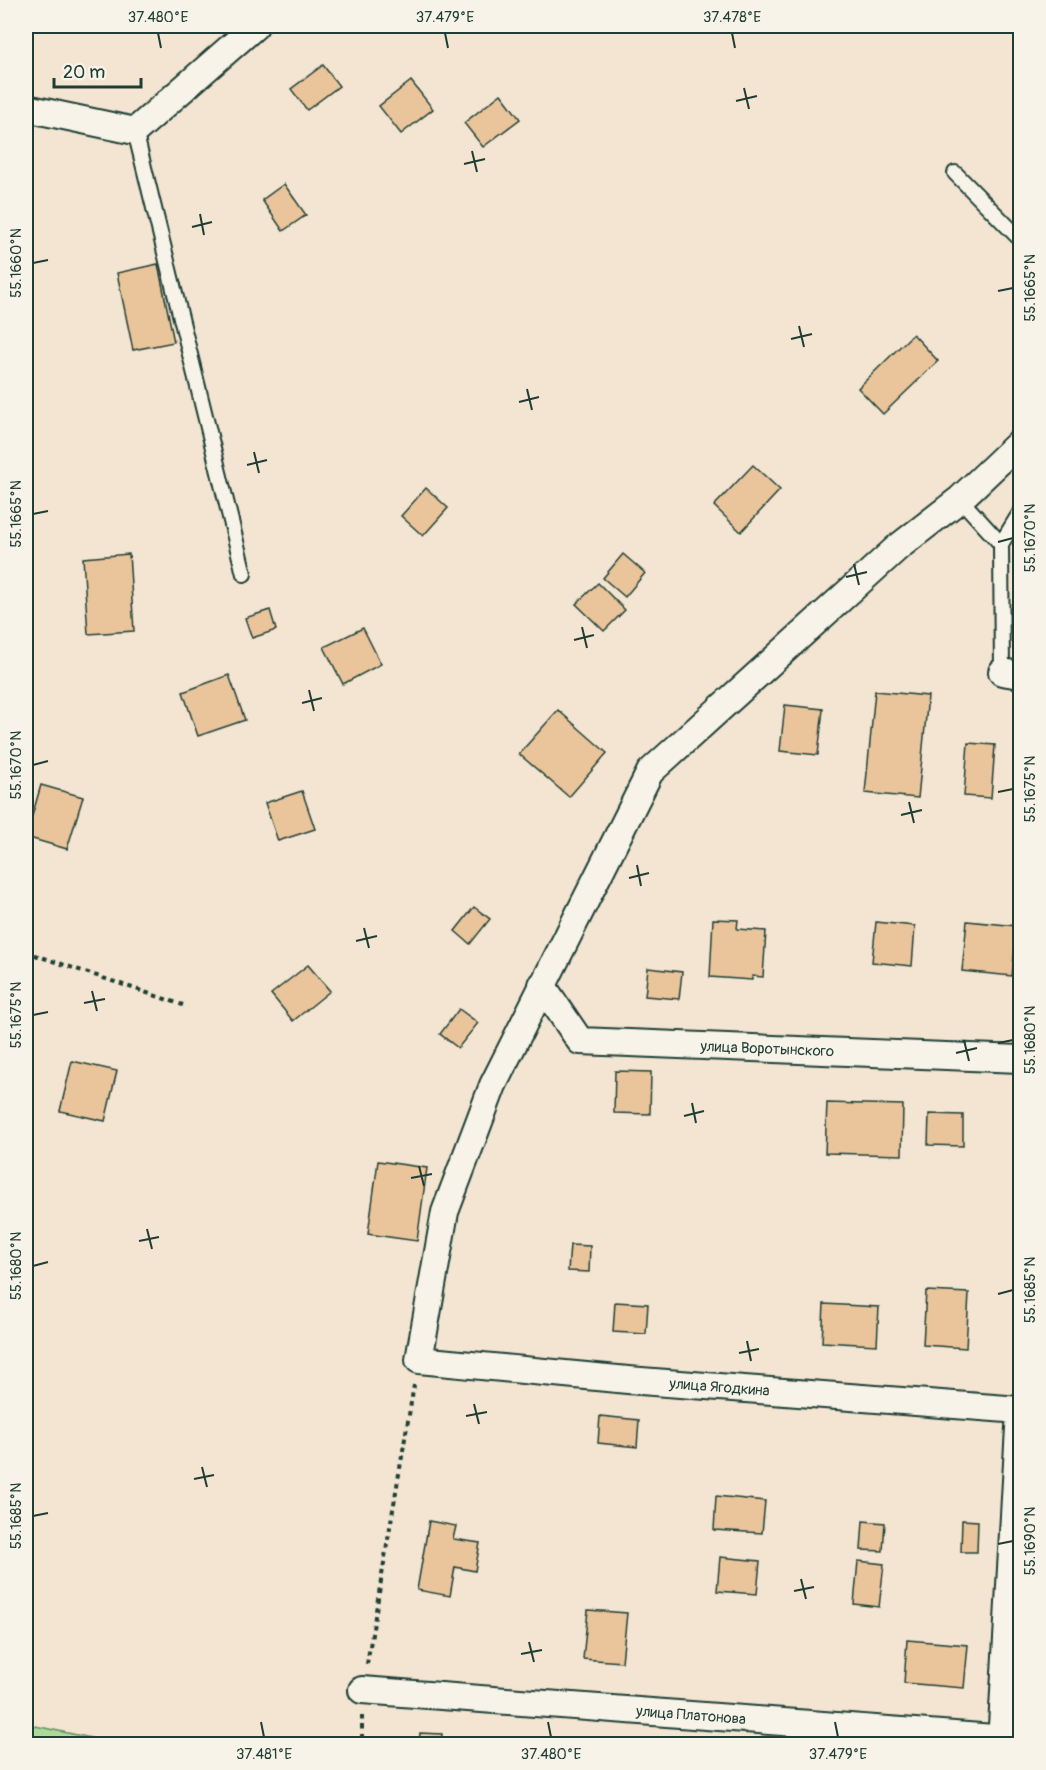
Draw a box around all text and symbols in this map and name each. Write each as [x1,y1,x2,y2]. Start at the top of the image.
text: 37.480°E [128,8,188,27]
text: 37.479°E [416,8,474,27]
text: 37.478°E [703,8,761,27]
scale bar [54,51,141,89]
text: 20 m [63,61,105,84]
text: 55.1660°N [7,228,26,298]
text: 55.1665°N [1021,254,1040,322]
text: 55.1665°N [7,480,26,548]
text: 55.1670°N [1021,504,1040,572]
text: 55.1670°N [7,731,26,799]
text: 55.1675°N [1021,756,1040,822]
text: 55.1675°N [7,982,26,1048]
text: 55.1680°N [1021,1006,1040,1074]
street label: улица Воротынского [699,1036,834,1061]
text: 55.1680°N [7,1232,26,1300]
text: 55.1685°N [1021,1257,1040,1323]
street label: улица Ягодкина [668,1374,770,1400]
text: 55.1685°N [7,1483,26,1549]
text: 55.1690°N [1021,1507,1040,1575]
street label: улица Платонова [634,1701,747,1729]
text: 37.481°E [236,1745,292,1764]
text: 37.480°E [521,1745,581,1764]
text: 37.479°E [809,1745,867,1764]

